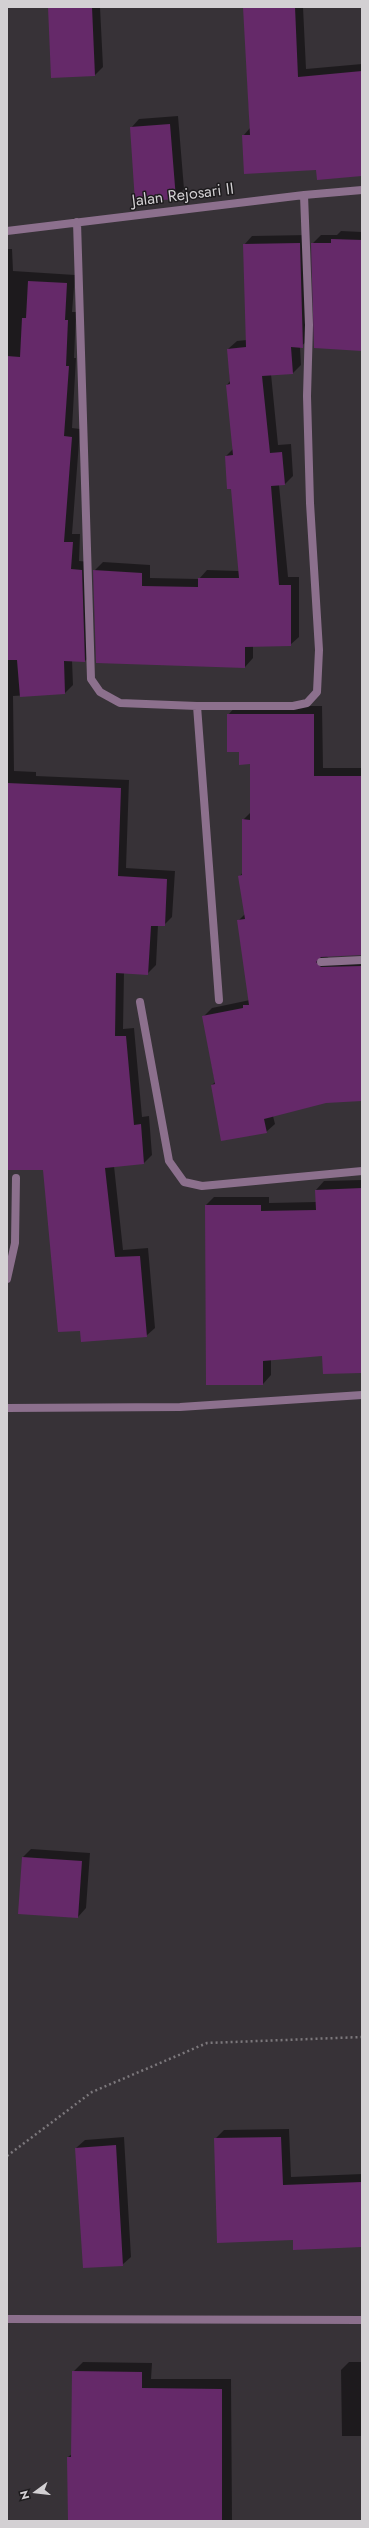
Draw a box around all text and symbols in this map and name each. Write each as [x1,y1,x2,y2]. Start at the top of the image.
street label: Jalan Rejosari II [131,180,235,212]
north arrow [16,2472,56,2512]
text: N [16,2489,33,2501]

